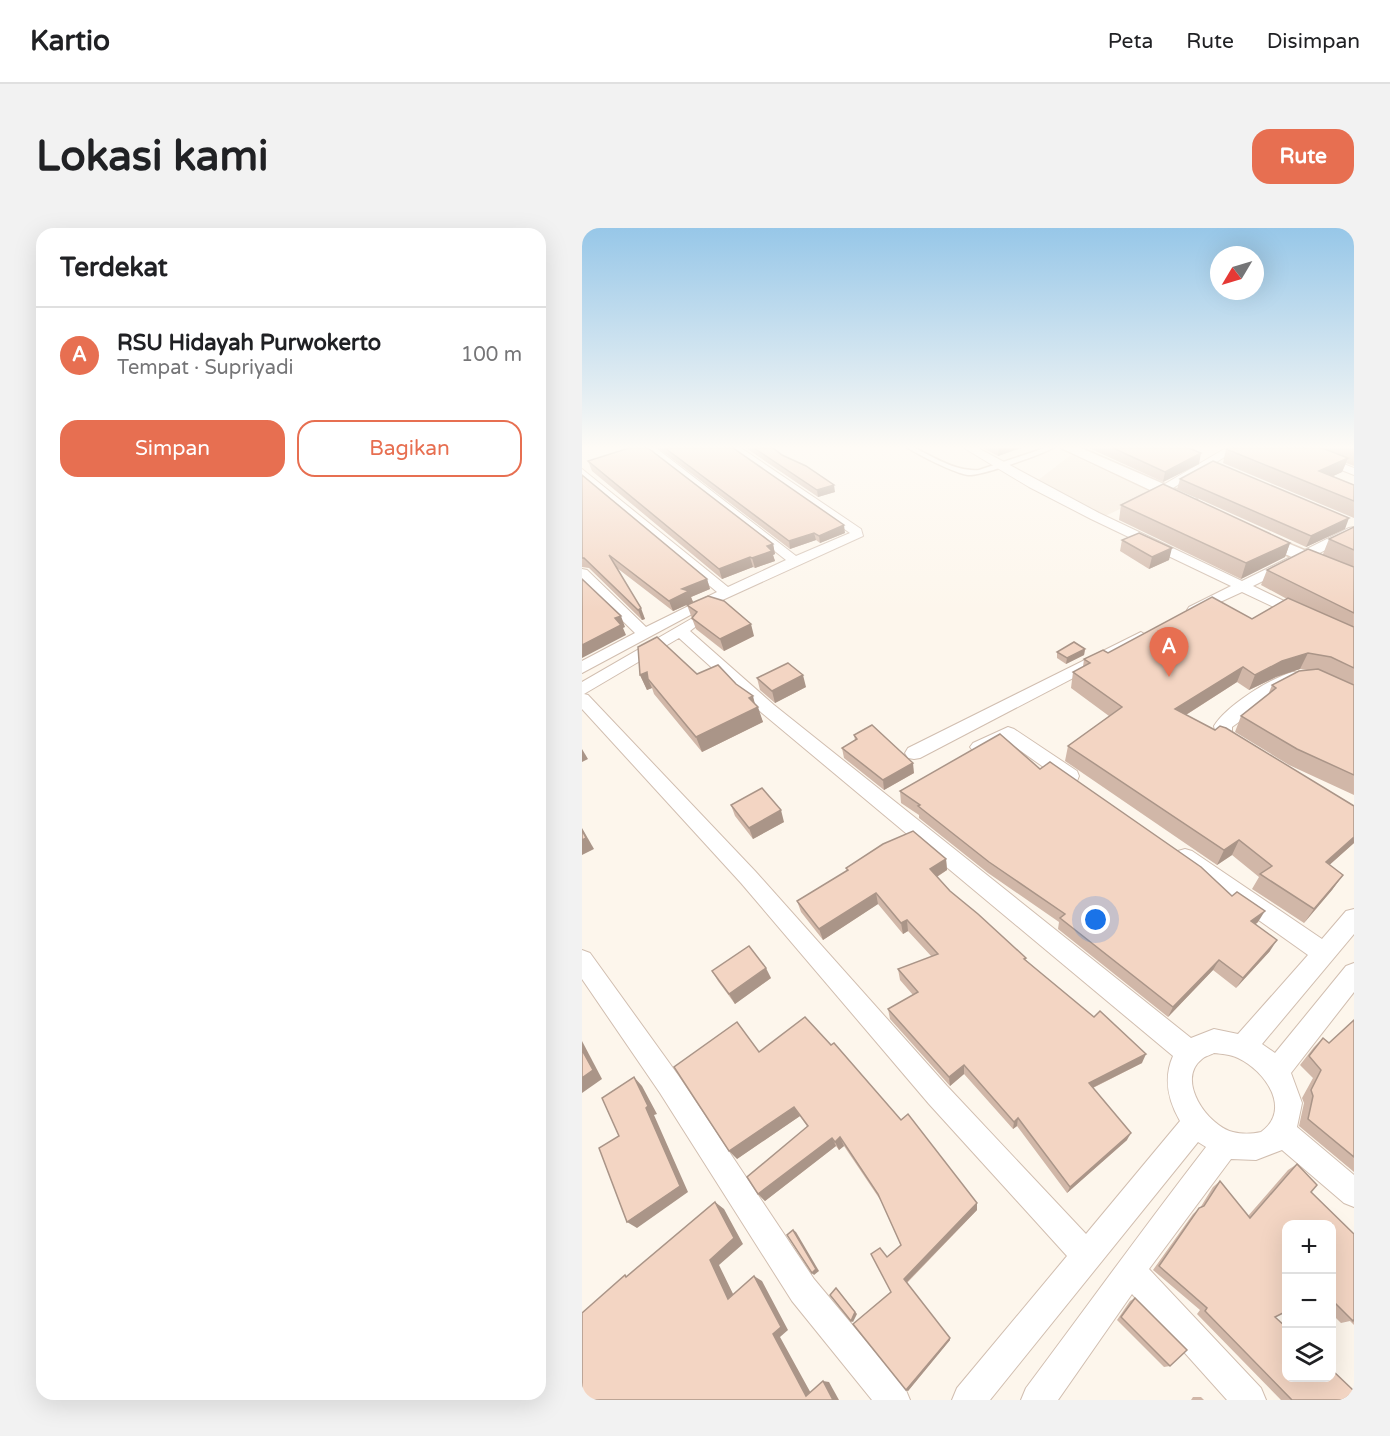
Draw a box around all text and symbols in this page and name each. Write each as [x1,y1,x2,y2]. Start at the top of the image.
text: Kartio [30,24,110,58]
text: Peta [1108,29,1153,54]
text: Rute [1186,29,1234,54]
text: Disimpan [1267,29,1360,54]
button: Rute [1252,129,1354,184]
text: Lokasi kami [36,131,268,182]
north arrow [1210,246,1264,300]
text: Terdekat [60,252,168,283]
text: RSU Hidayah Purwokerto [117,330,381,356]
text: A [72,343,87,367]
text: 100 m [461,343,522,367]
text: Tempat · Supriyadi [117,356,293,380]
button: Simpan [60,420,285,477]
button: Bagikan [297,420,522,477]
pin: A [1150,628,1188,677]
your location [1081,905,1110,934]
map controls [1282,1220,1336,1382]
button: + [1282,1220,1336,1274]
button: − [1282,1274,1336,1328]
button: layers [1282,1328,1336,1382]

